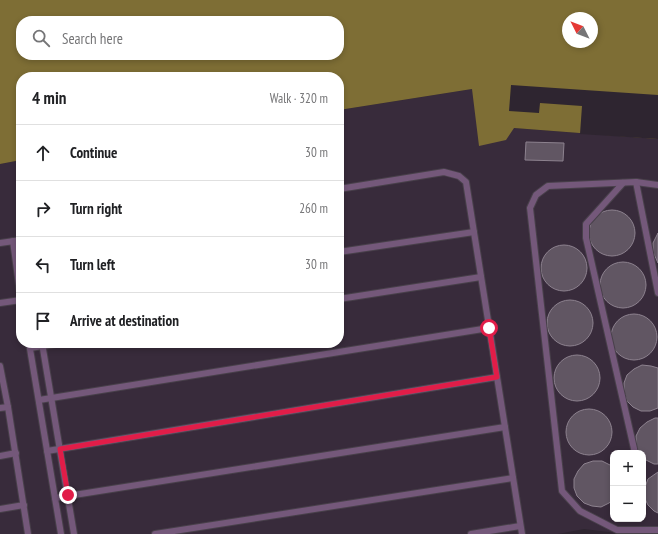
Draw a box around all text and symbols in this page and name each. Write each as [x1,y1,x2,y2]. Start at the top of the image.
north arrow [562,12,598,48]
search box [16,16,344,60]
icon: search [30,27,52,49]
text: Search here [62,29,123,48]
text: 4 min [32,87,66,109]
text: Walk · 320 m [270,90,328,107]
icon: ahead [32,142,54,164]
text: Continue [70,143,117,162]
text: 30 m [305,144,328,161]
icon: right [32,198,54,220]
text: Turn right [70,199,122,218]
text: 260 m [299,200,328,217]
icon: left [32,254,54,276]
text: Turn left [70,255,115,274]
text: 30 m [305,256,328,273]
icon: arrive [32,310,54,332]
text: Arrive at destination [70,311,179,330]
route start [480,319,498,337]
map controls [610,450,646,522]
button: + [610,450,646,486]
route end [59,486,77,504]
button: − [610,486,646,522]

